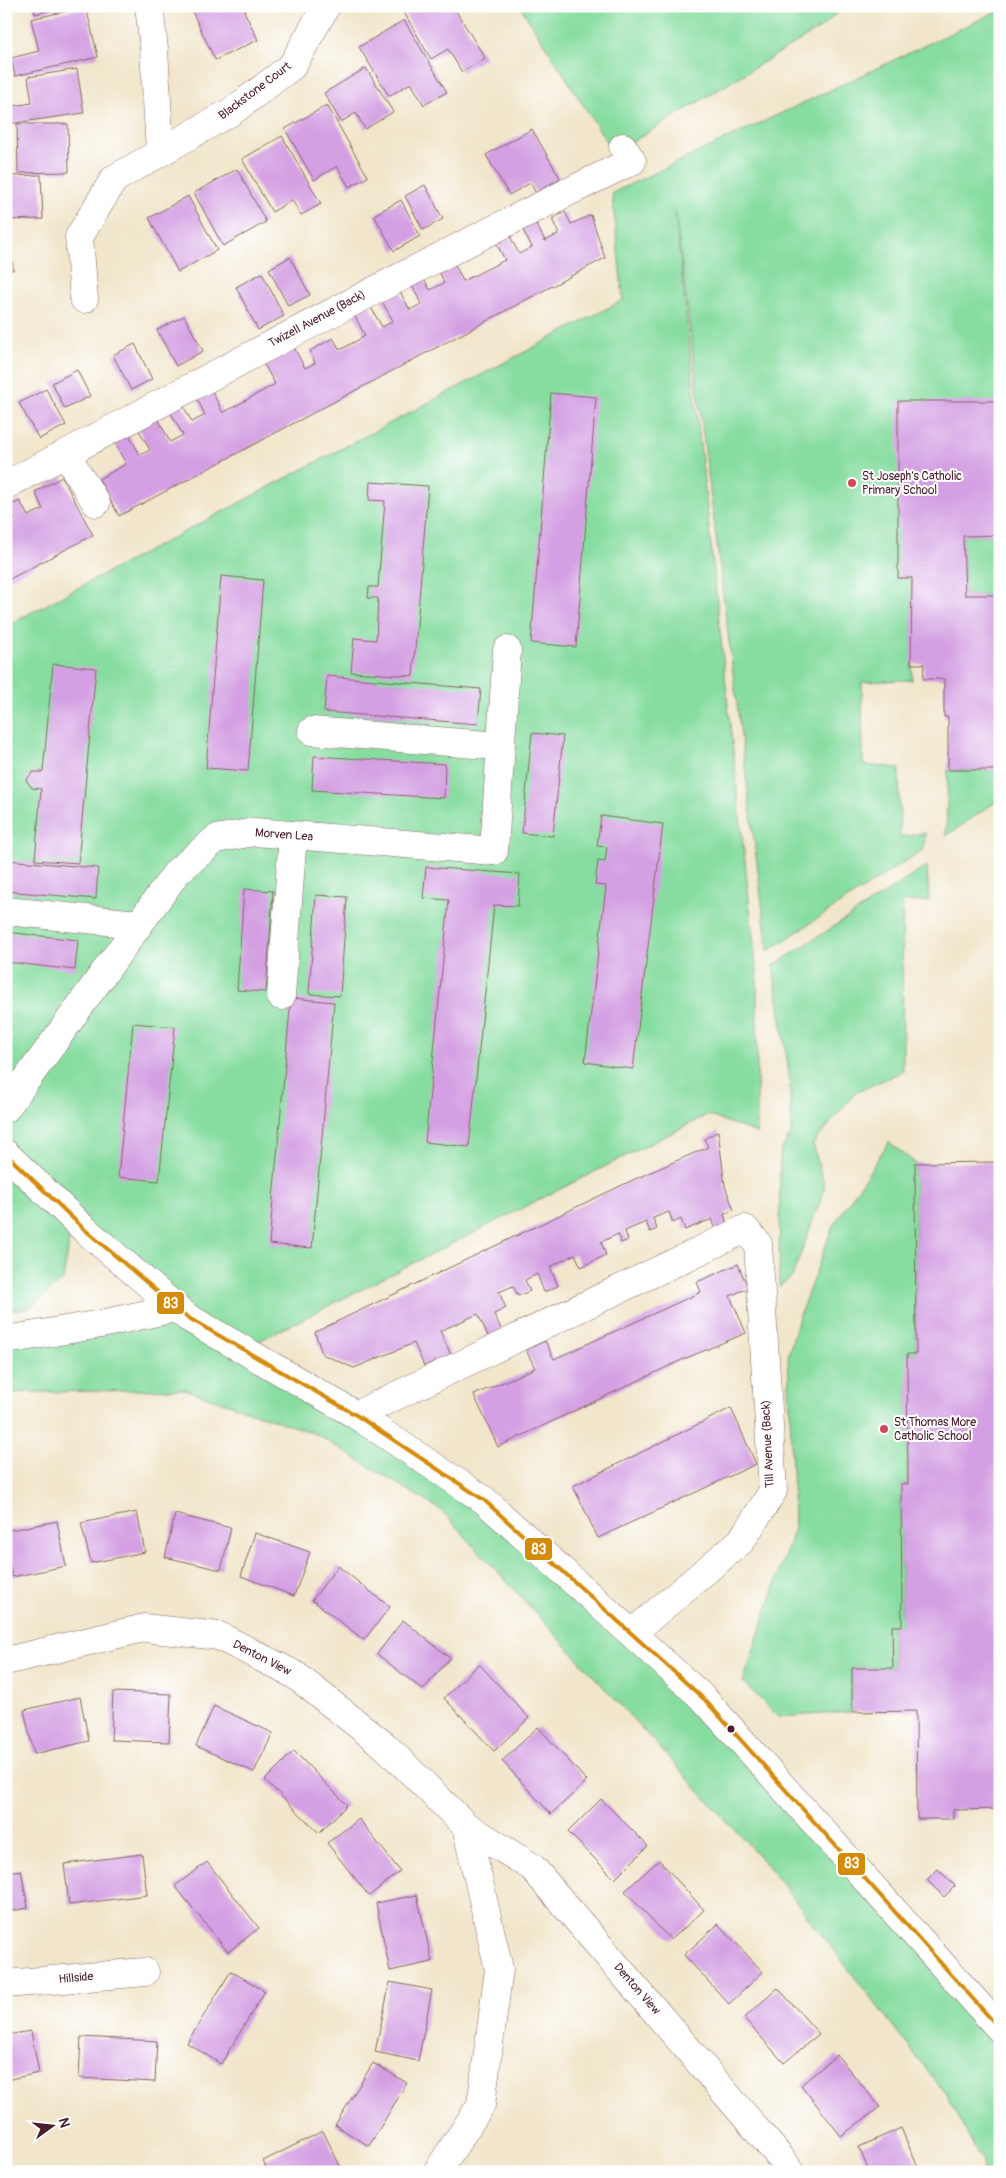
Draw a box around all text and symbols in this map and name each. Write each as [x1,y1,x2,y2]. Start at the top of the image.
street label: Blackstone Court [216,59,294,123]
street label: Twizell Avenue (Back) [266,287,368,351]
place label: St Joseph's Catholic Primary School [862,469,962,498]
marker: St Joseph's Catholic Primary School [846,477,858,489]
street label: Morven Lea [254,825,314,845]
line badge: 83 [156,1291,185,1315]
text: 83 [164,1295,179,1312]
street label: Till Avenue (Back) [758,1400,778,1488]
place label: St Thomas More Catholic School [894,1415,976,1444]
marker: St Thomas More Catholic School [878,1423,890,1435]
line badge: 83 [524,1537,553,1561]
text: 83 [532,1541,547,1558]
street label: Denton View [230,1637,294,1679]
unlabelled marker [726,1724,736,1734]
line badge: 83 [837,1852,866,1876]
text: 83 [845,1855,860,1872]
street label: Denton View [610,1960,664,2018]
street label: Hillside [58,1969,94,1987]
north arrow [28,2100,78,2150]
text: N [55,2116,74,2130]

